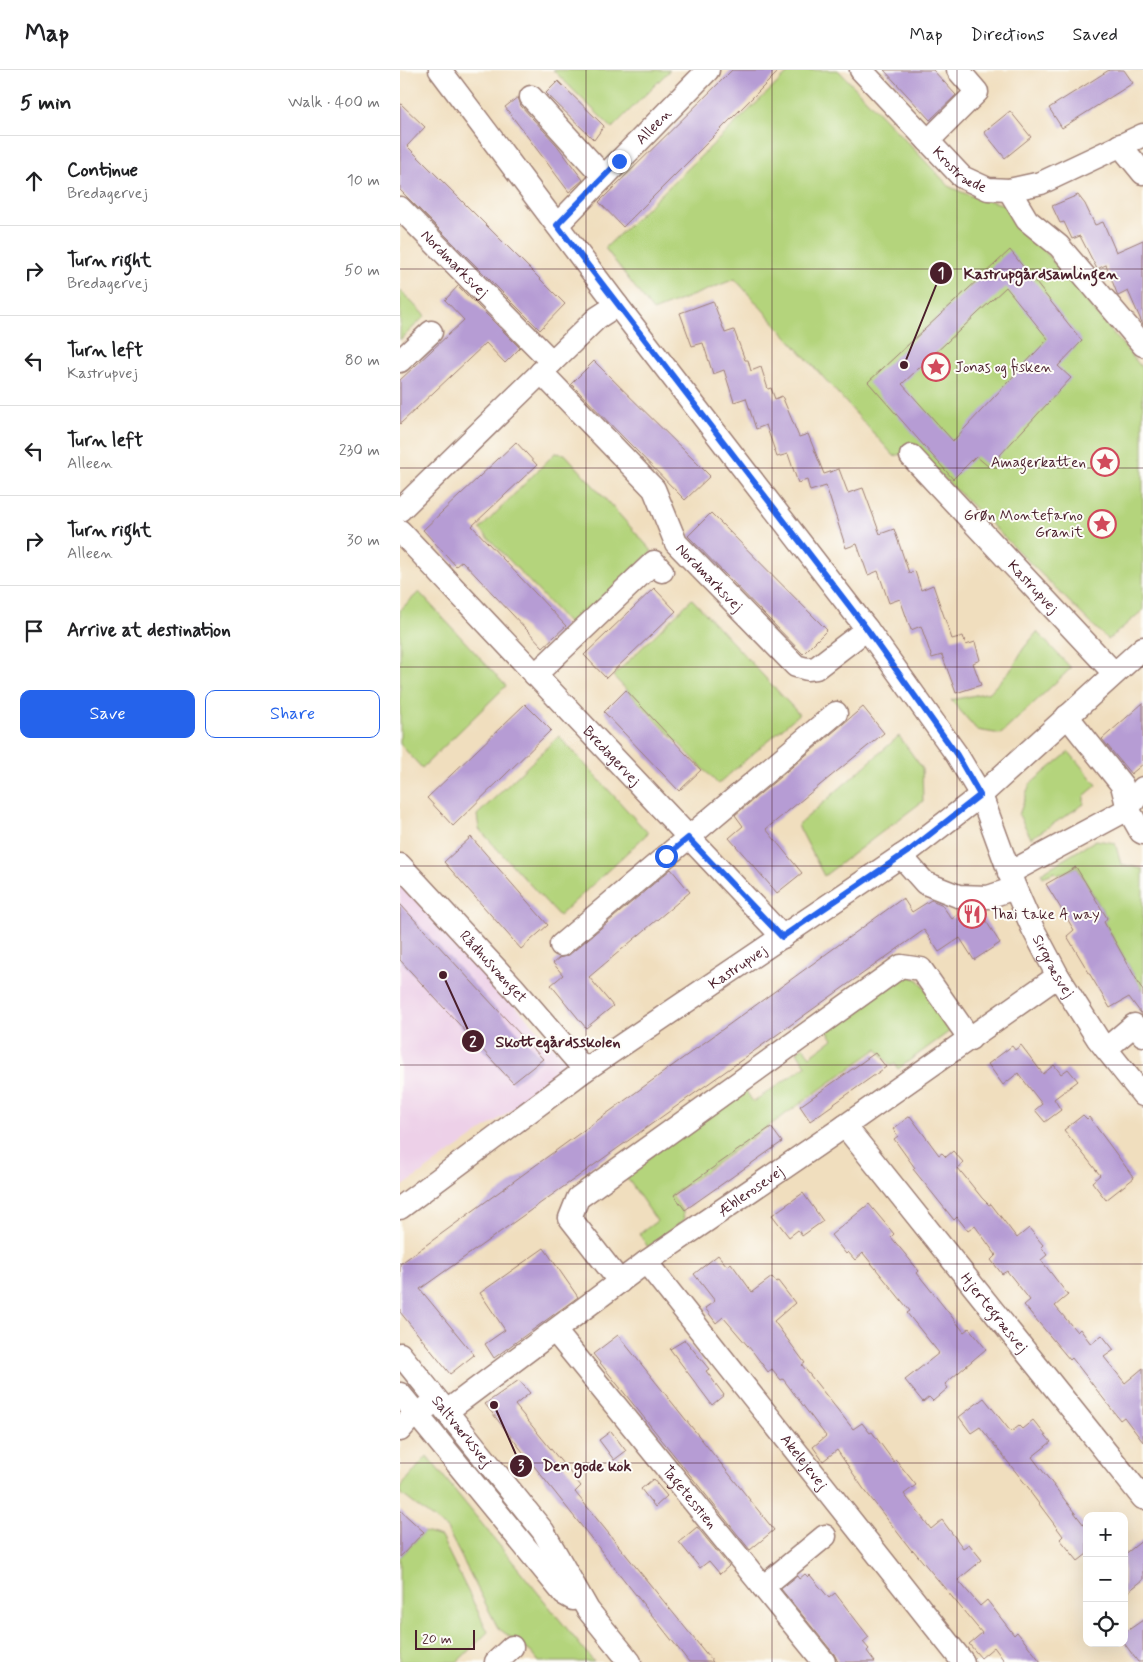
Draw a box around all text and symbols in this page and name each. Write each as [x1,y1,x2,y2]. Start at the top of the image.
text: Map [25,19,69,50]
text: Map [910,23,943,47]
text: Directions [971,23,1045,47]
text: Saved [1073,23,1118,47]
text: 5 min [20,89,72,117]
text: Walk · 400 m [288,92,380,113]
street label: Alleen [632,104,676,149]
street label: Krostræde [927,143,990,198]
route end [608,150,631,173]
text: Continue [67,158,138,183]
icon: ahead [20,167,48,195]
text: 10 m [347,170,380,191]
text: Bredagervej [67,183,148,204]
street label: Nordmarksvej [416,226,492,303]
text: Turn right [67,248,151,273]
icon: right [20,257,48,285]
callout: Kastrupgårdsamlingen [929,257,1129,288]
text: 50 m [344,260,380,281]
text: 1 [938,264,944,284]
text: Kastrupgårdsamlingen [963,264,1119,287]
text: Bredagervej [67,273,148,294]
text: Turn left [67,338,143,363]
icon: left [20,347,48,375]
text: 80 m [345,350,380,371]
place icon: Jonas og fisken [921,352,951,382]
place label: Jonas og fisken [955,358,1053,378]
text: Kastrupvej [67,363,138,384]
text: Turn left [67,428,143,453]
icon: left [20,437,48,465]
text: 230 m [339,440,380,461]
place icon: Amagerkatten [1090,447,1120,477]
text: Alleen [67,453,113,474]
place label: Amagerkatten [991,453,1086,474]
place label: Grøn Montefarno Granit [964,506,1083,543]
place icon: Grøn Montefarno Granit [1087,509,1117,539]
text: Turn right [67,518,151,543]
icon: right [20,527,48,555]
text: 30 m [347,530,380,551]
street label: Nordmarksvej [671,540,747,617]
text: Alleen [67,543,113,564]
street label: Kastrupvej [1003,556,1063,619]
icon: arrive [20,617,48,645]
text: Arrive at destination [67,618,231,643]
button: Save [20,690,195,738]
button: Share [205,690,380,738]
street label: Bredagervej [578,722,645,791]
route start [655,845,678,868]
restaurant icon: Thai take A way [957,899,987,929]
place label: Thai take A way [991,905,1100,925]
street label: Rådhusvænget [455,927,531,1007]
street label: Sirgræsvej [1027,932,1078,1002]
street label: Kastrupvej [705,941,771,994]
callout: Skottegårdsskolen [461,1026,630,1057]
text: Skottegårdsskolen [496,1032,620,1054]
text: 2 [469,1033,477,1053]
street label: Æblerosevej [714,1162,788,1221]
street label: Hjertegræsvej [955,1269,1032,1357]
street label: Saltværksvej [427,1392,496,1472]
street label: Akelejevej [775,1430,832,1495]
callout: Den gode kok [508,1450,641,1481]
text: Den gode kok [543,1456,631,1479]
text: 3 [518,1457,525,1477]
street label: Tagetesstien [657,1462,721,1534]
map controls [1083,1512,1128,1647]
button: + [1083,1512,1128,1557]
button: − [1083,1557,1128,1602]
button: locate [1083,1602,1128,1647]
scale bar [415,1627,475,1650]
text: 20 m [422,1630,452,1648]

